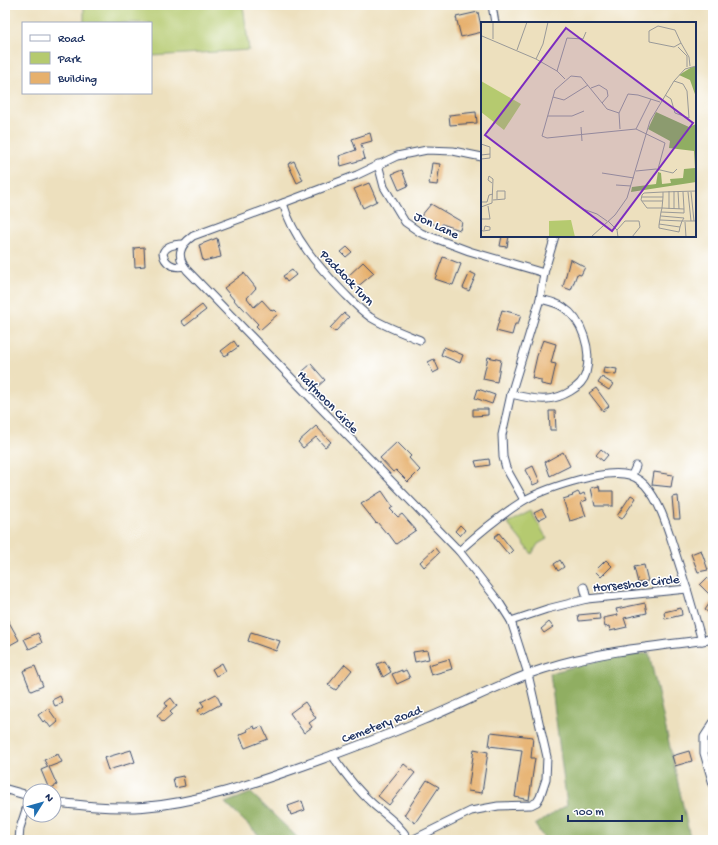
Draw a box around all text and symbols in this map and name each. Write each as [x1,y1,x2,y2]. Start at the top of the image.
legend [22,22,152,94]
inset map [481,22,696,237]
text: Road [58,33,85,47]
text: Park [57,53,83,67]
text: Building [57,73,97,87]
street label: Jon Lane [411,209,461,243]
street label: Paddock Turn [315,247,377,310]
street label: Halfmoon Circle [293,368,361,438]
street label: Horseshoe Circle [592,572,681,596]
street label: Cemetery Road [340,703,425,747]
north arrow [22,783,62,823]
text: N [41,792,55,805]
scale bar [568,797,682,823]
text: 100 m [573,806,604,820]

